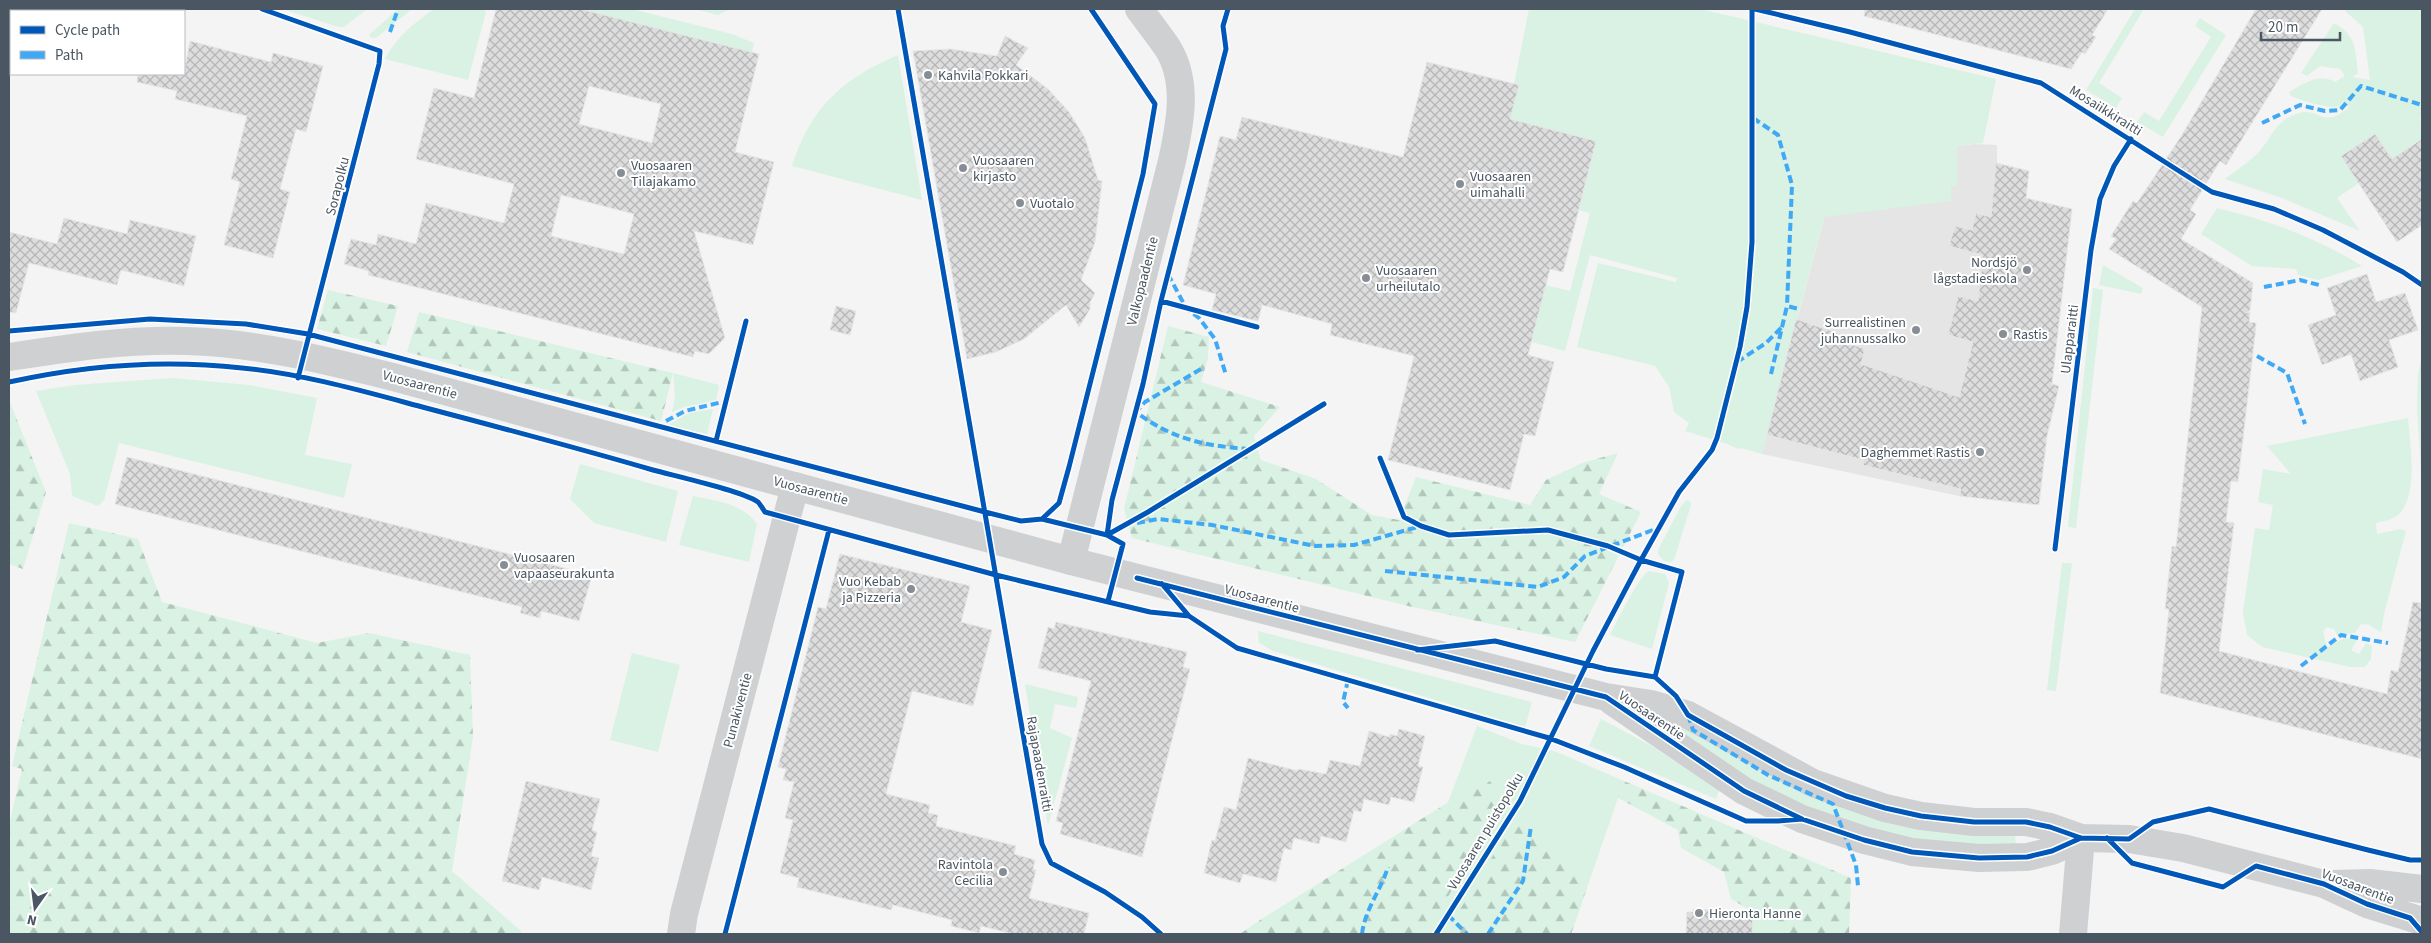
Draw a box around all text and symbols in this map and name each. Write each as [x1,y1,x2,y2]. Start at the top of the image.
legend [10,10,185,75]
scale bar [2261,10,2340,42]
text: 20 m [2268,17,2298,38]
text: Cycle path [55,20,120,41]
text: Path [55,45,83,66]
place label: Kahvila Pokkari [938,66,1028,86]
marker: Kahvila Pokkari [922,69,934,81]
street label: Mosaiikkiraitti [2065,81,2146,141]
place label: Vuosaaren kirjasto [973,151,1034,187]
street label: Sorapolku [321,155,355,218]
place label: Vuosaaren Tilajakamo [631,156,696,192]
marker: Vuosaaren kirjasto [957,162,969,174]
marker: Vuosaaren Tilajakamo [615,167,627,179]
place label: Vuosaaren uimahalli [1470,167,1531,203]
marker: Vuosaaren uimahalli [1454,178,1466,190]
place label: Vuotalo [1030,194,1074,214]
marker: Vuotalo [1014,197,1026,209]
street label: Valkopaadentie [1122,235,1164,328]
place label: Nordsjö lågstadieskola [1933,253,2017,289]
place label: Vuosaaren urheilutalo [1376,261,1440,297]
marker: Nordsjö lågstadieskola [2021,264,2033,276]
marker: Vuosaaren urheilutalo [1360,272,1372,284]
street label: Ulapparaitti [2056,303,2084,375]
place label: Surrealistinen juhannussalko [1820,313,1906,349]
marker: Surrealistinen juhannussalko [1910,324,1922,336]
place label: Rastis [2013,325,2048,345]
marker: Rastis [1997,328,2009,340]
street label: Vuosaarentie [380,365,459,405]
place label: Daghemmet Rastis [1861,443,1970,463]
marker: Daghemmet Rastis [1974,446,1986,458]
street label: Vuosaarentie [771,471,850,511]
place label: Vuosaaren vapaaseurakunta [514,548,615,584]
marker: Vuosaaren vapaaseurakunta [498,559,510,571]
place label: Vuo Kebab ja Pizzeria [839,572,901,608]
street label: Vuosaarentie [1222,579,1301,619]
marker: Vuo Kebab ja Pizzeria [905,583,917,595]
street label: Punakiventie [718,671,758,750]
street label: Vuosaarentie [1614,686,1689,746]
street label: Rajapaadenraitti [1021,715,1057,814]
street label: Vuosaaren puistopolku [1443,769,1529,894]
place label: Ravintola Cecilia [938,855,993,891]
street label: Vuosaarentie [2318,864,2397,910]
marker: Ravintola Cecilia [997,866,1009,878]
north arrow [10,883,60,933]
place label: Hieronta Hanne [1709,904,1801,924]
marker: Hieronta Hanne [1693,907,1705,919]
text: N [25,909,39,930]

